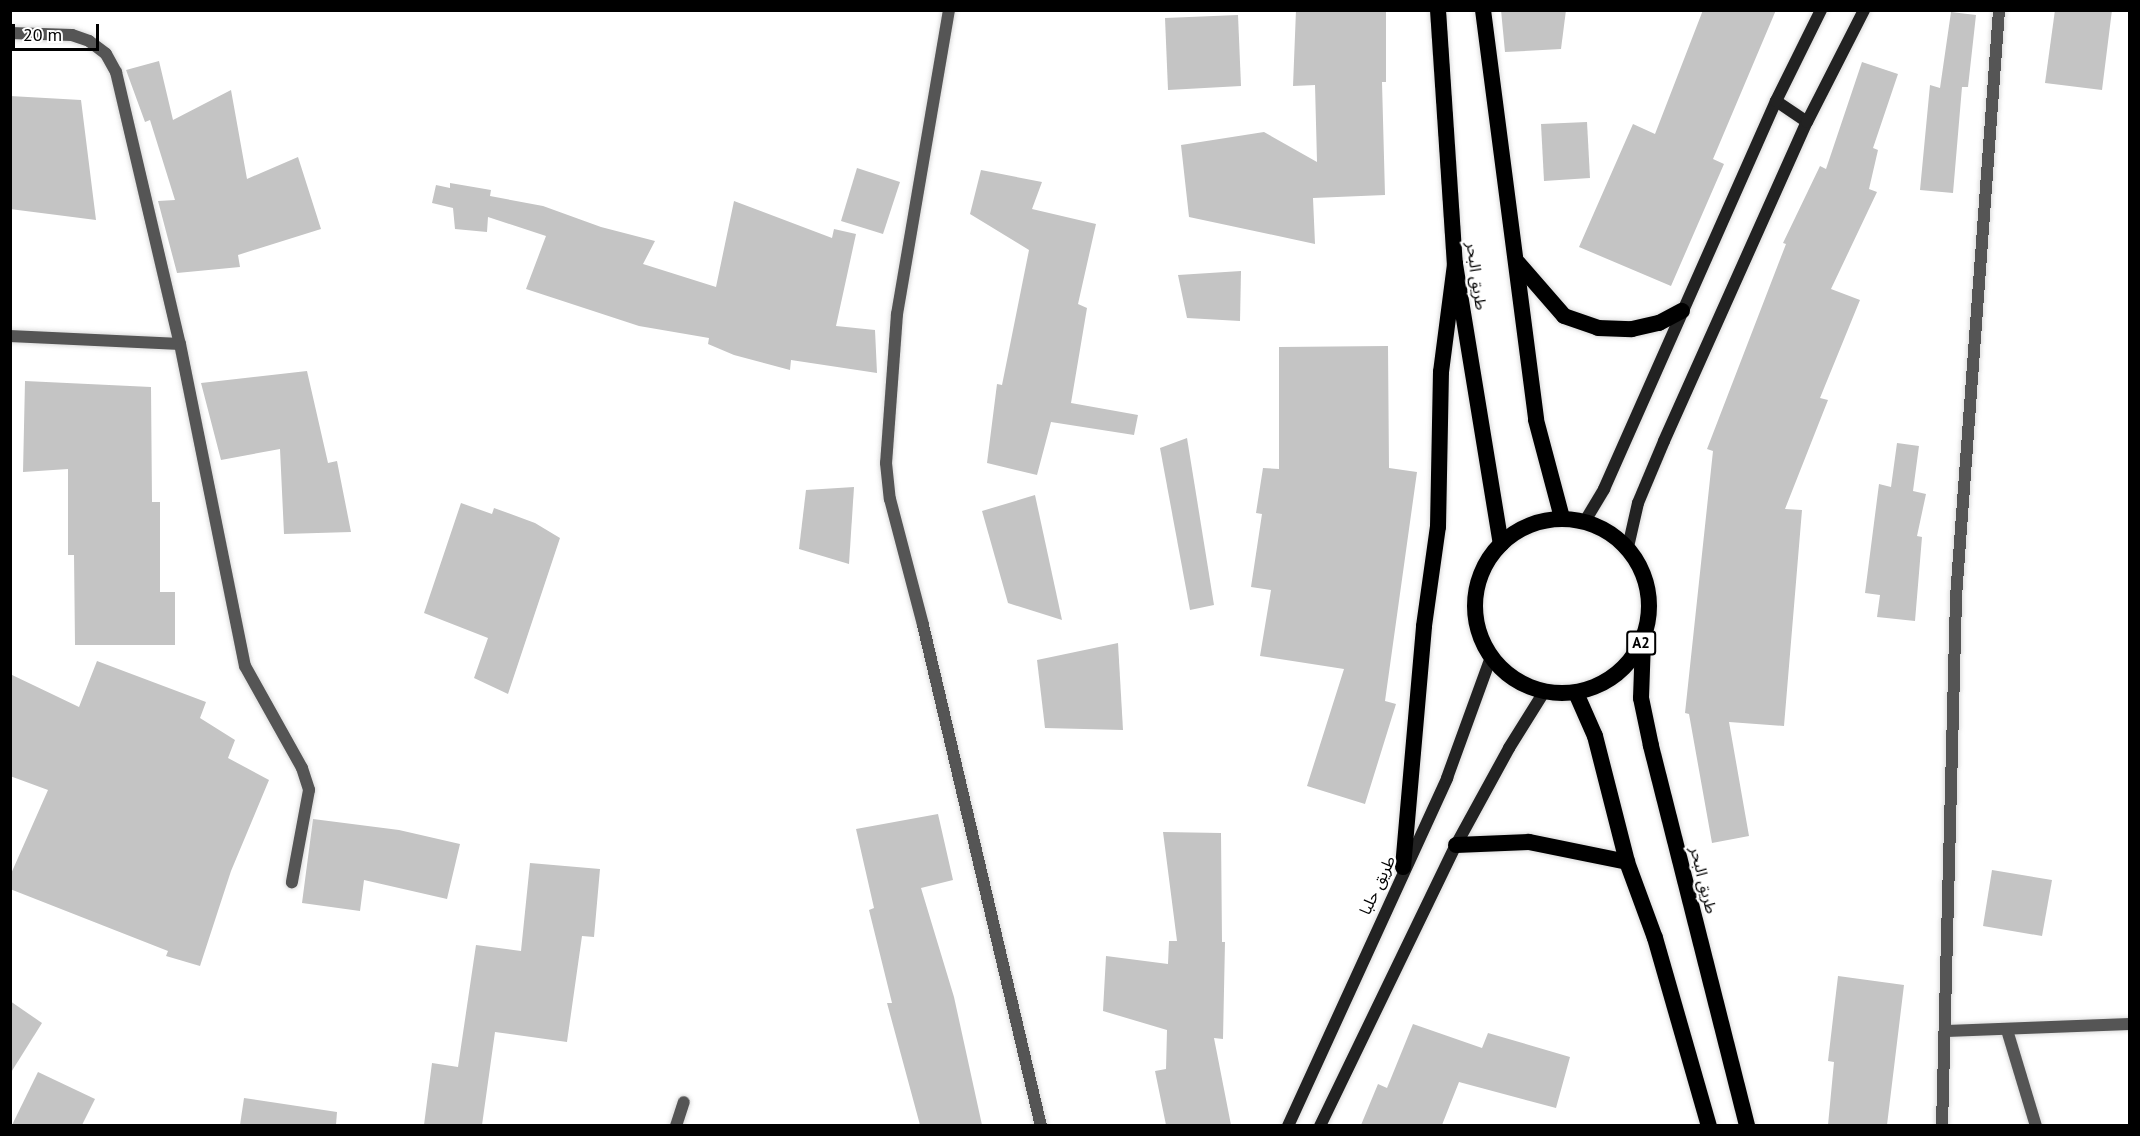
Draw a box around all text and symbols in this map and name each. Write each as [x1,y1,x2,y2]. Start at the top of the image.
scale bar [15,12,102,50]
text: 20 m [23,23,62,46]
street label: طريق البحر [1463,241,1491,311]
road number: A2 [1626,631,1656,655]
street label: طريق البحر [1686,844,1722,916]
street label: طريق حلبا [1355,852,1399,918]

